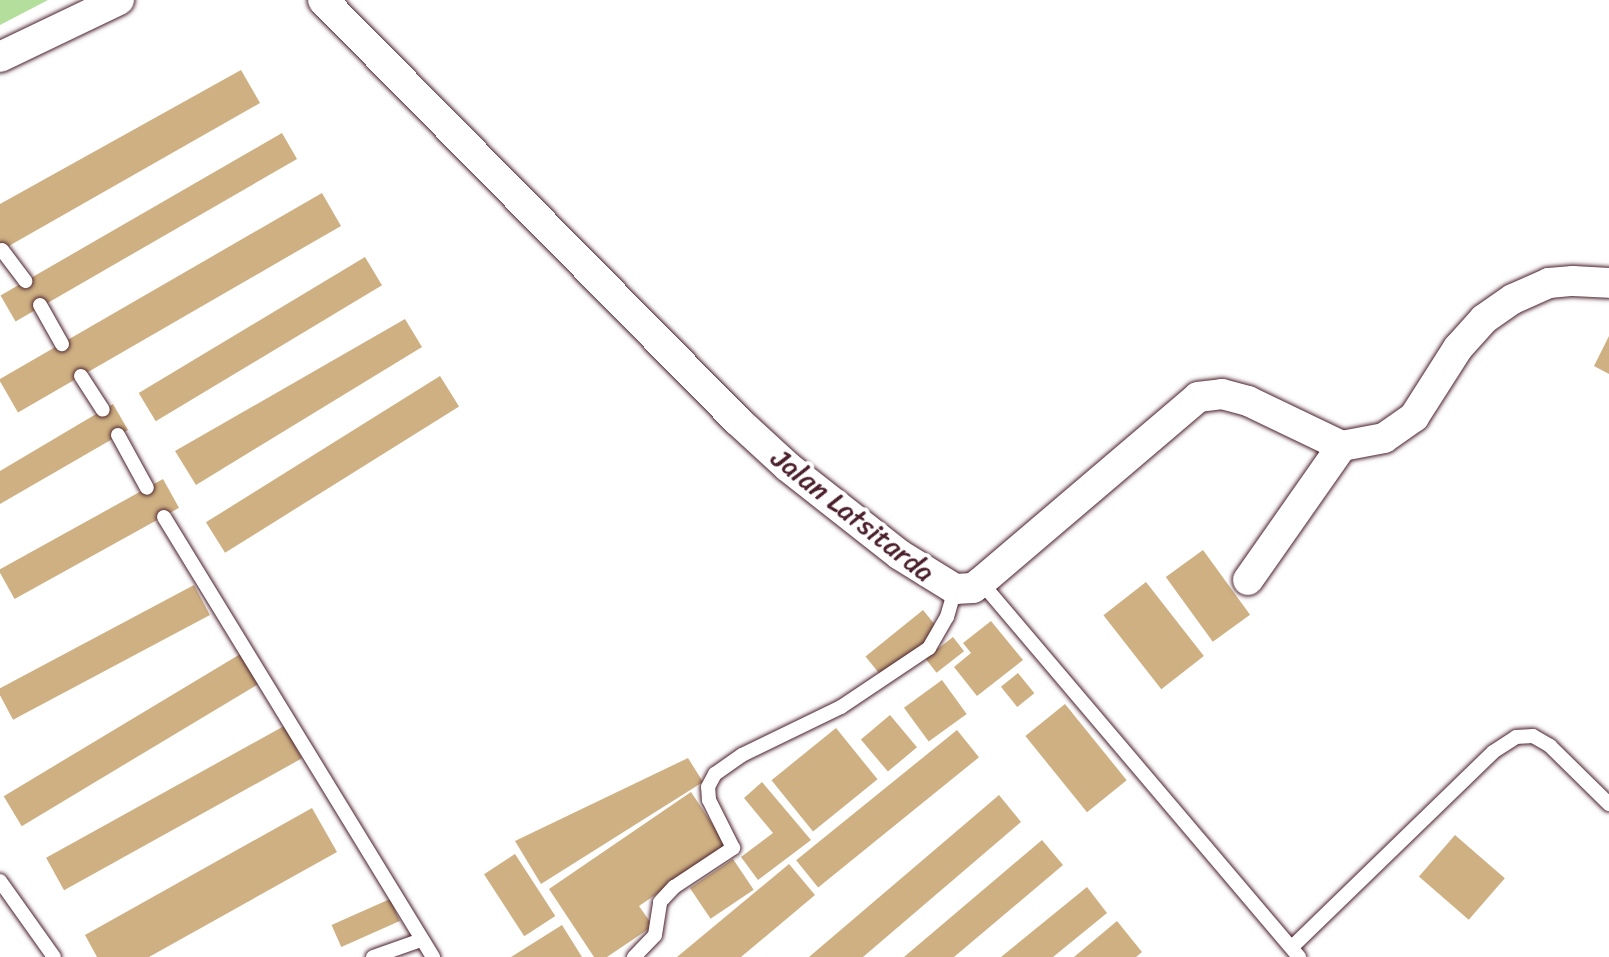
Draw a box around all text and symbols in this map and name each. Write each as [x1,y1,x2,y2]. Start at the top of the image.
street label: Jalan Latsitarda [765,441,941,589]

